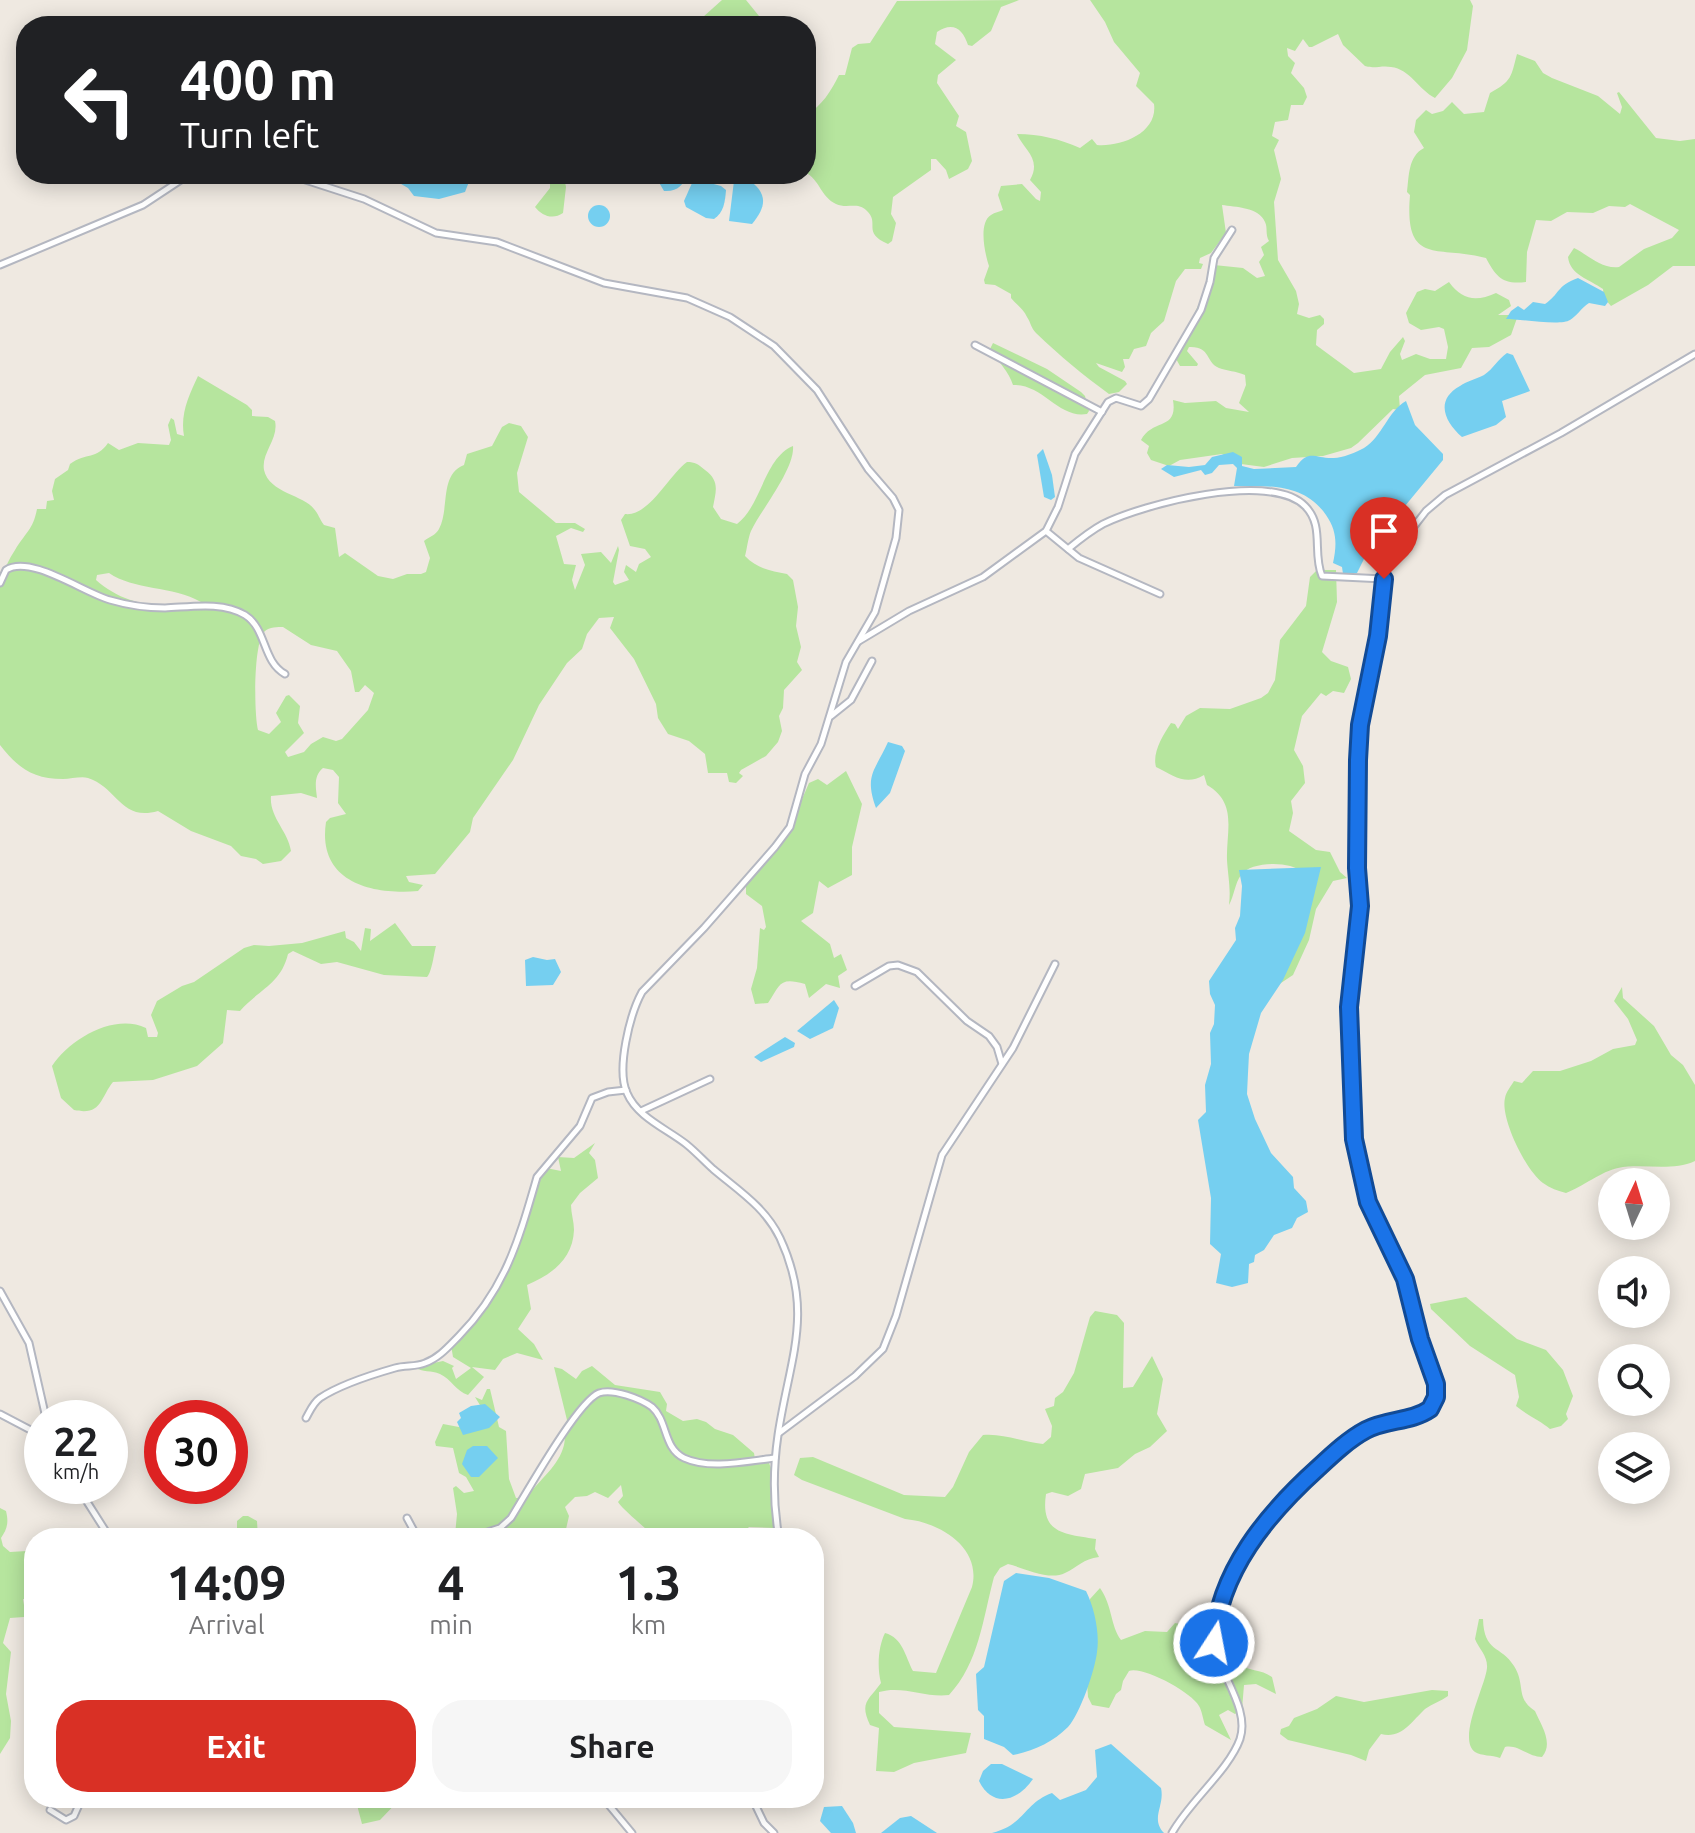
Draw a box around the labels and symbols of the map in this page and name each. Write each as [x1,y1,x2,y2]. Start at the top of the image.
pin [1350,497,1418,579]
north arrow [1598,1168,1670,1240]
speed limit sign: 30 [144,1400,248,1504]
position arrow [1172,1601,1256,1685]

